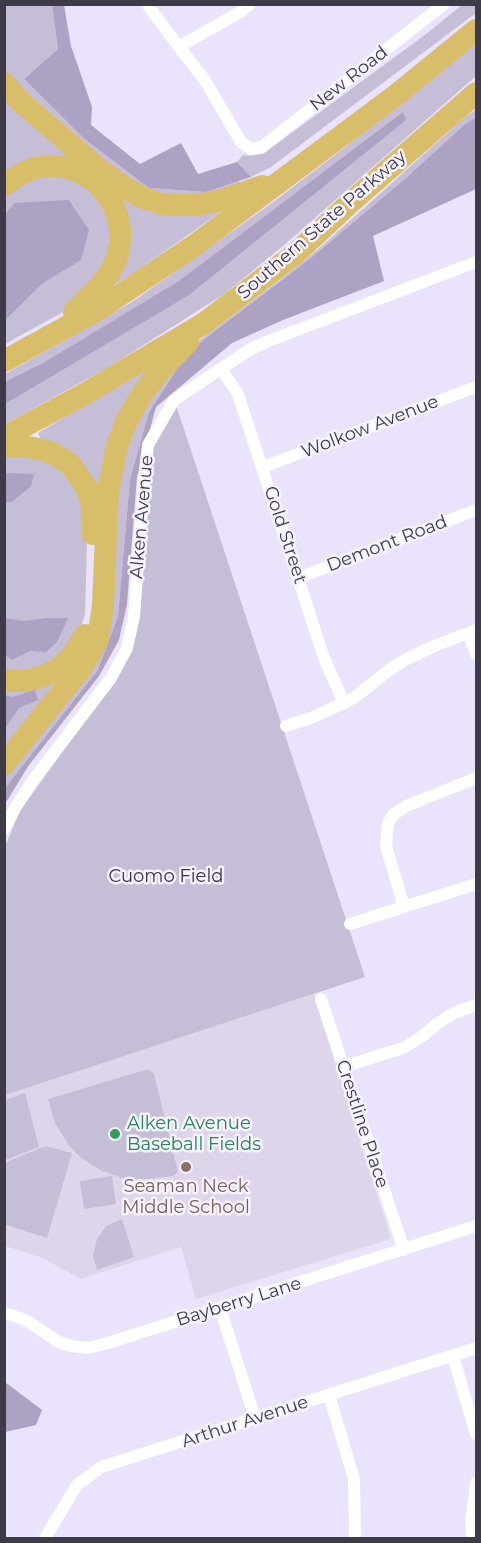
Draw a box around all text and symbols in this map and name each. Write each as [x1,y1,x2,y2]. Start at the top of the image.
street label: New Road [306,42,392,116]
street label: Southern State Parkway [233,146,411,304]
street label: Wolkow Avenue [298,391,442,463]
street label: Alken Avenue [126,454,158,580]
street label: Gold Street [259,483,311,587]
street label: Demont Road [324,511,450,577]
park label: Cuomo Field [108,866,224,888]
street label: Crestline Place [331,1057,393,1191]
place label: Alken Avenue Baseball Fields [127,1113,261,1156]
marker: Alken Avenue Baseball Fields [108,1127,122,1141]
marker: Seaman Neck Middle School [179,1160,193,1174]
place label: Seaman Neck Middle School [122,1176,250,1218]
street label: Bayberry Lane [174,1273,304,1331]
street label: Arthur Avenue [179,1391,311,1453]

